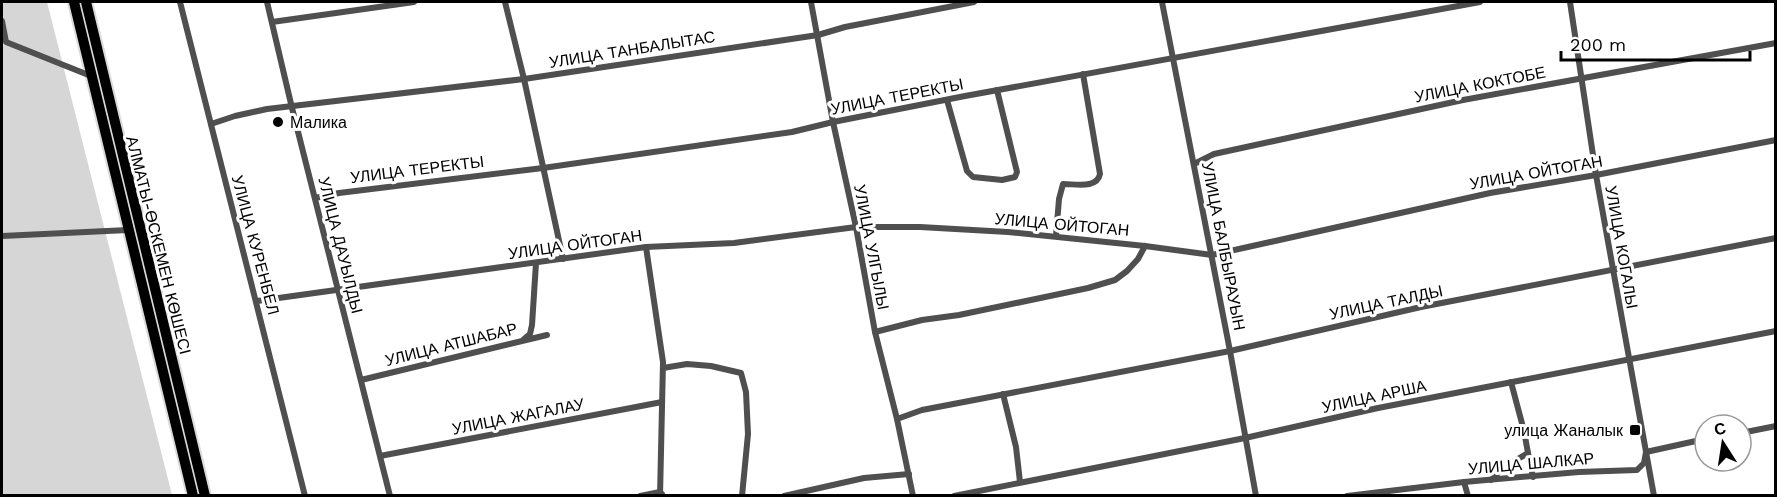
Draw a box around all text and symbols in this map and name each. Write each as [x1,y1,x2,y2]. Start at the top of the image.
scale bar [1561,24,1750,62]
street label: УЛИЦА ТАНБАЛЫТАС [548,27,717,72]
text: 200 m [1570,34,1626,55]
street label: УЛИЦА КОКТОБЕ [1413,62,1547,107]
street label: УЛИЦА ТЕРЕКТЫ [829,74,965,119]
place label: Малика [290,113,347,132]
marker: Малика [271,115,285,129]
street label: АЛМАТЫ-ӨСКЕМЕН КӨШЕСІ [122,134,195,356]
street label: УЛИЦА ОЙТОГАН [1468,151,1604,194]
street label: УЛИЦА ТЕРЕКТЫ [349,152,485,187]
street label: УЛИЦА БАЛБЫРАУЫН [1198,160,1249,332]
street label: УЛИЦА КУРЕНБЕЛ [228,173,283,317]
street label: УЛИЦА ДАУЫЛДЫ [314,175,367,315]
street label: УЛИЦА УЛГЫЛЫ [850,183,893,311]
street label: УЛИЦА КОГАЛЫ [1601,184,1642,310]
street label: УЛИЦА ОЙТОГАН [994,209,1130,240]
street label: УЛИЦА ОЙТОГАН [507,226,643,263]
street label: УЛИЦА ТАЛДЫ [1328,281,1445,324]
street label: УЛИЦА АТШАБАР [383,319,519,370]
street label: УЛИЦА АРША [1320,376,1428,417]
street label: УЛИЦА ЖАГАЛАУ [450,394,587,439]
north arrow [1693,413,1753,473]
text: С [1712,418,1728,439]
place label: улица Жаналык [1504,421,1624,440]
marker: улица Жаналык [1628,423,1642,437]
street label: УЛИЦА ШАЛКАР [1467,449,1595,478]

